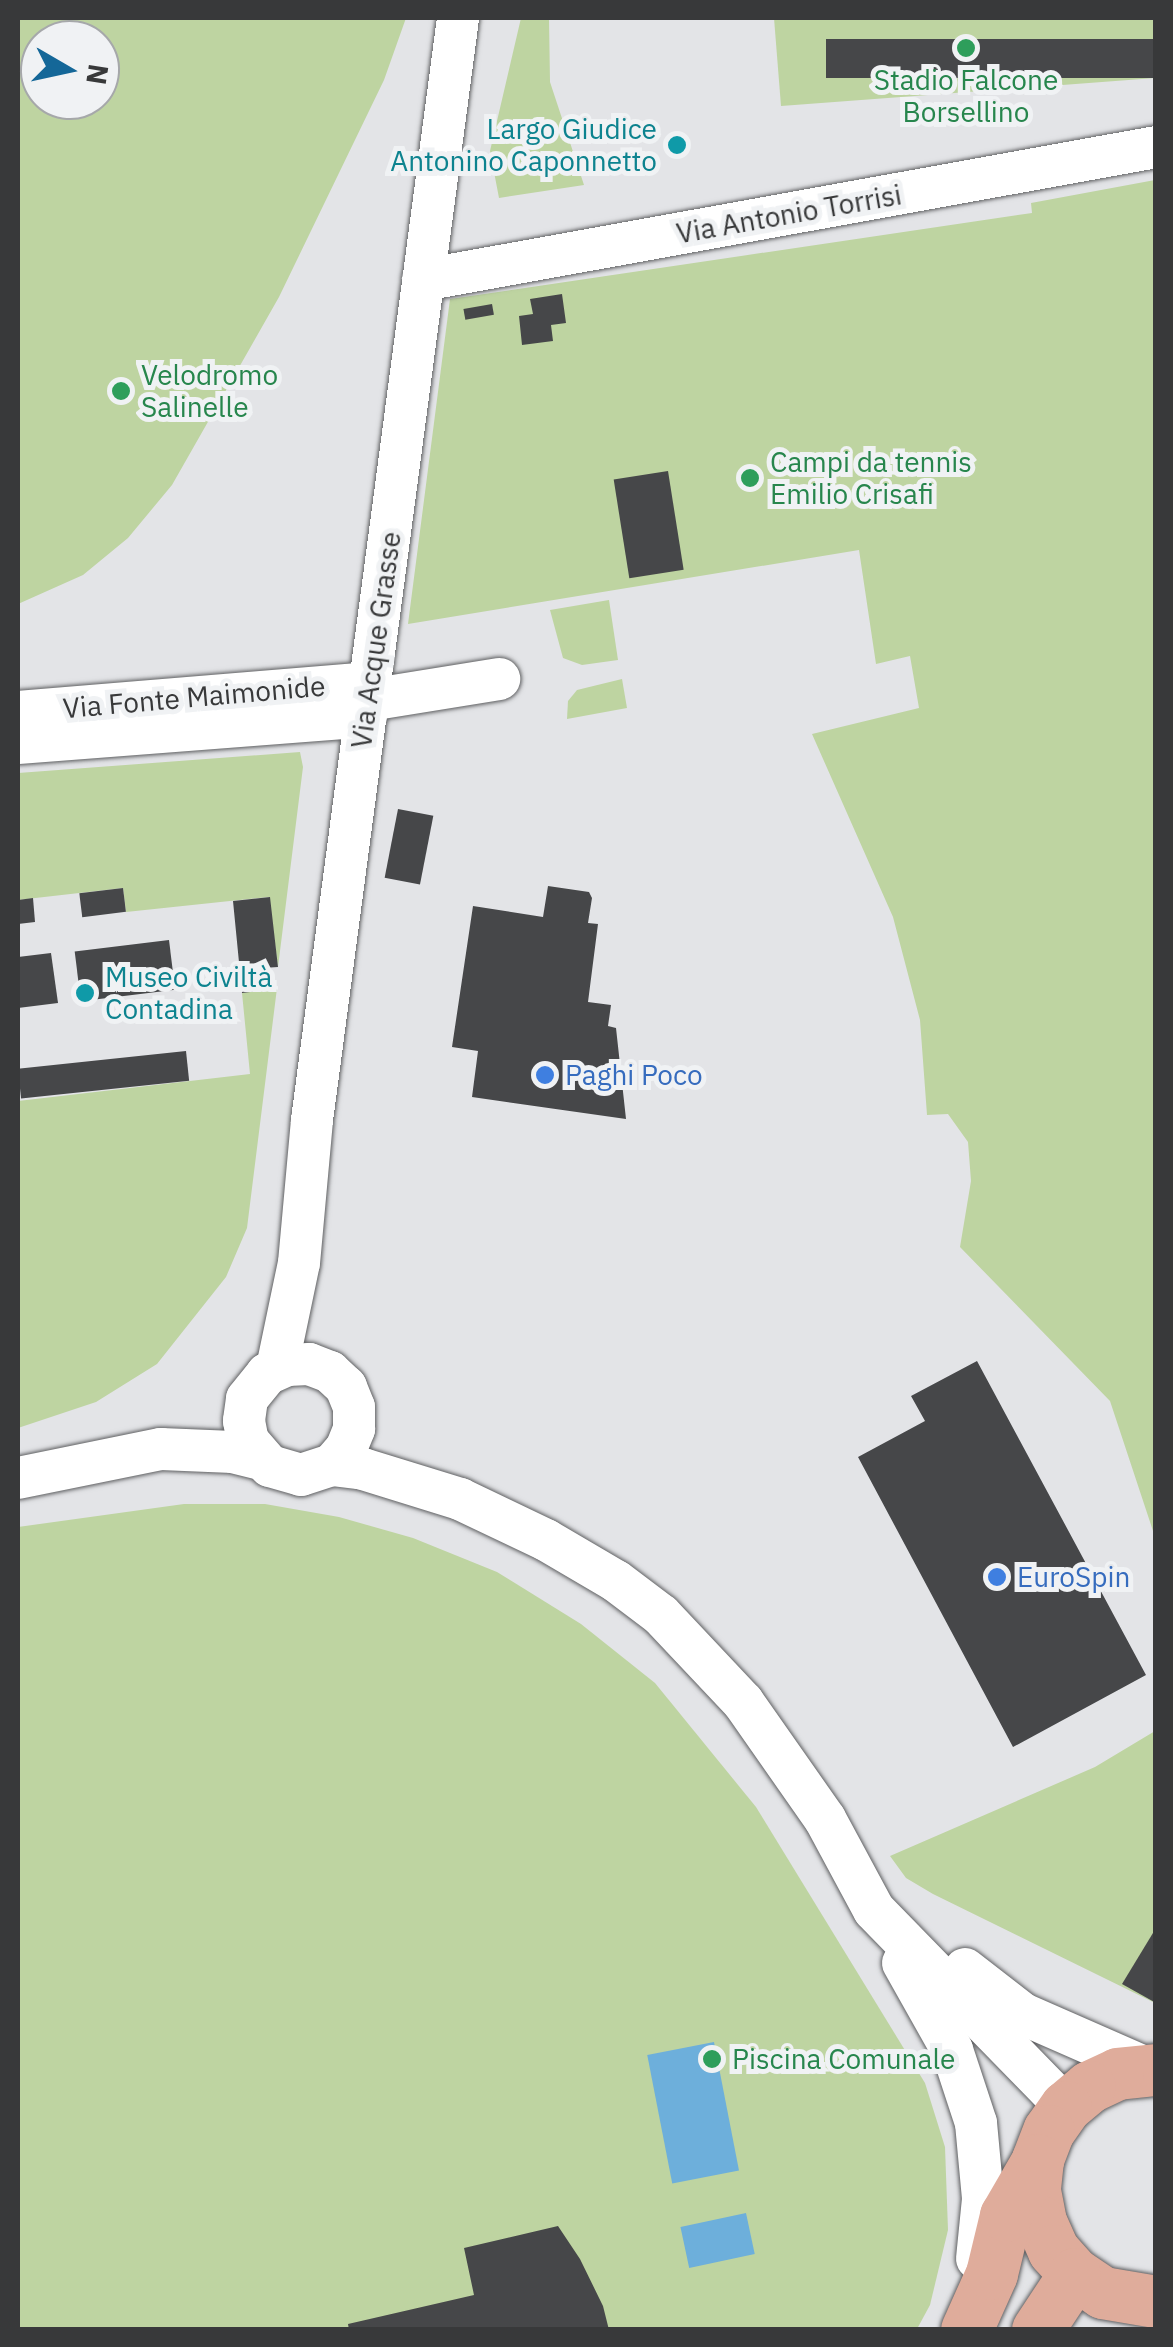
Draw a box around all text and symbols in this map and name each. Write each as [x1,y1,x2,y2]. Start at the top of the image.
north arrow [20,20,120,120]
marker: Stadio Falcone Borsellino [955,37,977,59]
text: N [78,62,118,87]
place label: Stadio Falcone Borsellino [874,63,1058,129]
place label: Largo Giudice Antonino Caponnetto [390,112,657,178]
marker: Largo Giudice Antonino Caponnetto [666,134,688,156]
street label: Via Antonio Torrisi [674,178,904,250]
place label: Velodromo Salinelle [141,358,278,424]
marker: Velodromo Salinelle [110,380,132,402]
place label: Campi da tennis Emilio Crisafi [770,445,972,511]
marker: Campi da tennis Emilio Crisafi [739,467,761,489]
street label: Via Acque Grasse [344,529,408,751]
street label: Via Fonte Maimonide [61,669,327,725]
place label: Museo Civiltà Contadina [105,960,272,1026]
marker: Museo Civiltà Contadina [74,982,96,1004]
place label: Paghi Poco [565,1058,703,1092]
marker: Paghi Poco [534,1064,556,1086]
place label: EuroSpin [1017,1560,1130,1594]
marker: EuroSpin [986,1566,1008,1588]
place label: Piscina Comunale [732,2042,955,2076]
marker: Piscina Comunale [701,2048,723,2070]

